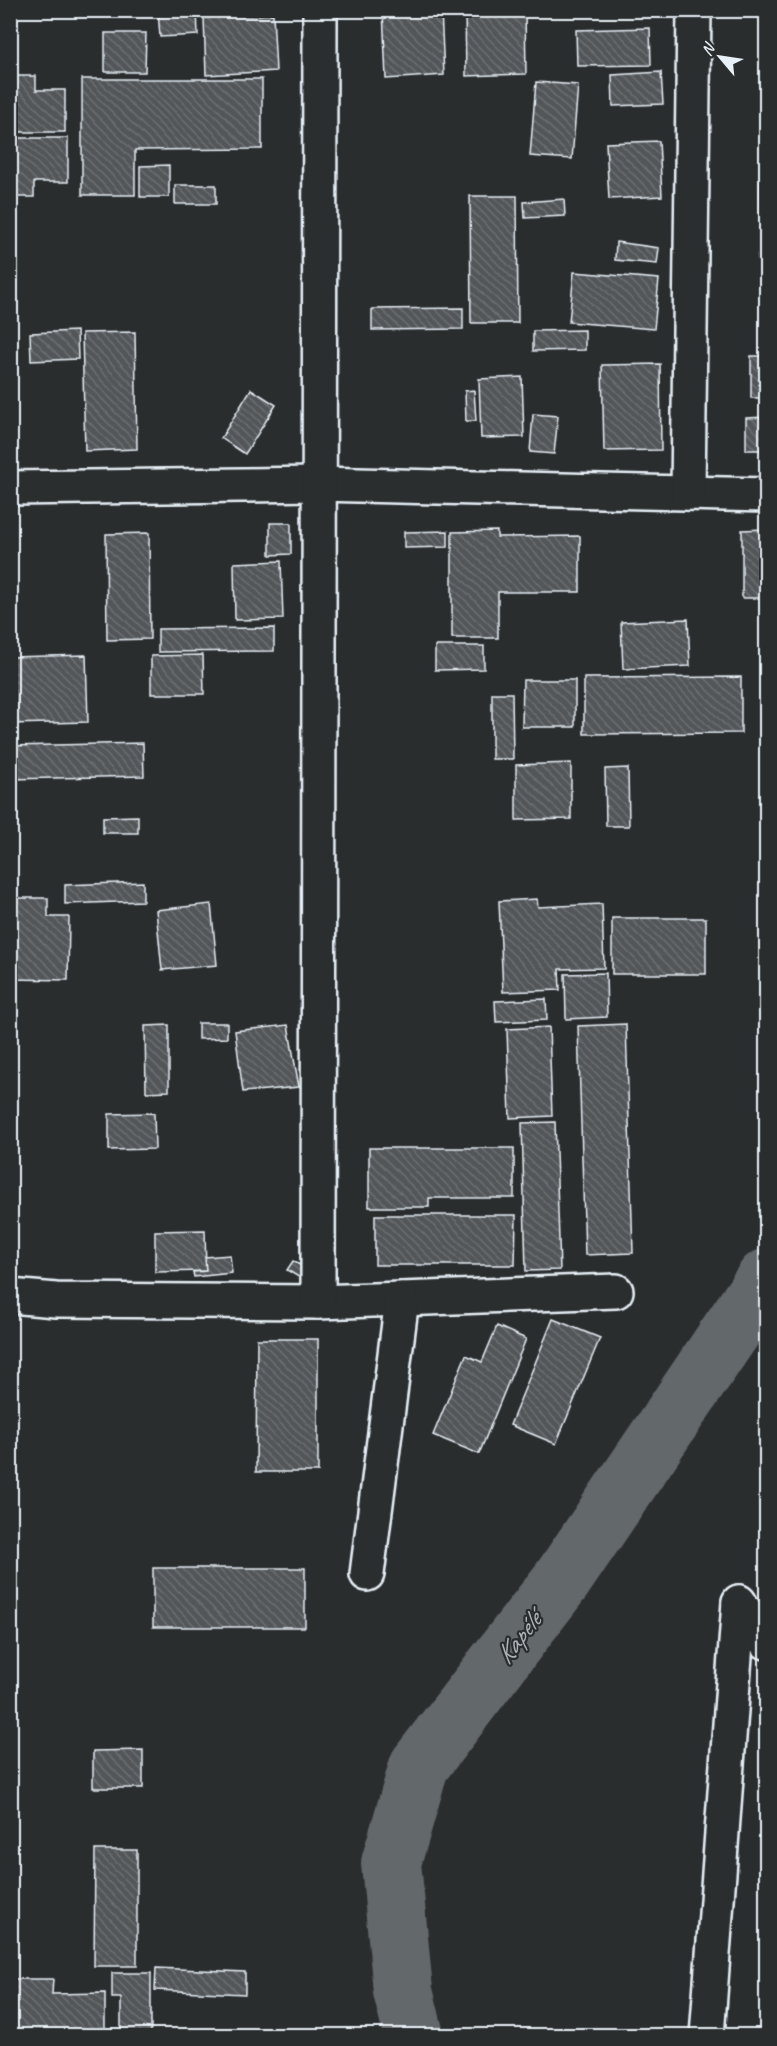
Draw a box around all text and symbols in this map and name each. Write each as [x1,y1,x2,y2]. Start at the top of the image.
north arrow [690,27,750,87]
text: N [697,38,720,59]
water label: Kapélé [487,1599,554,1671]

